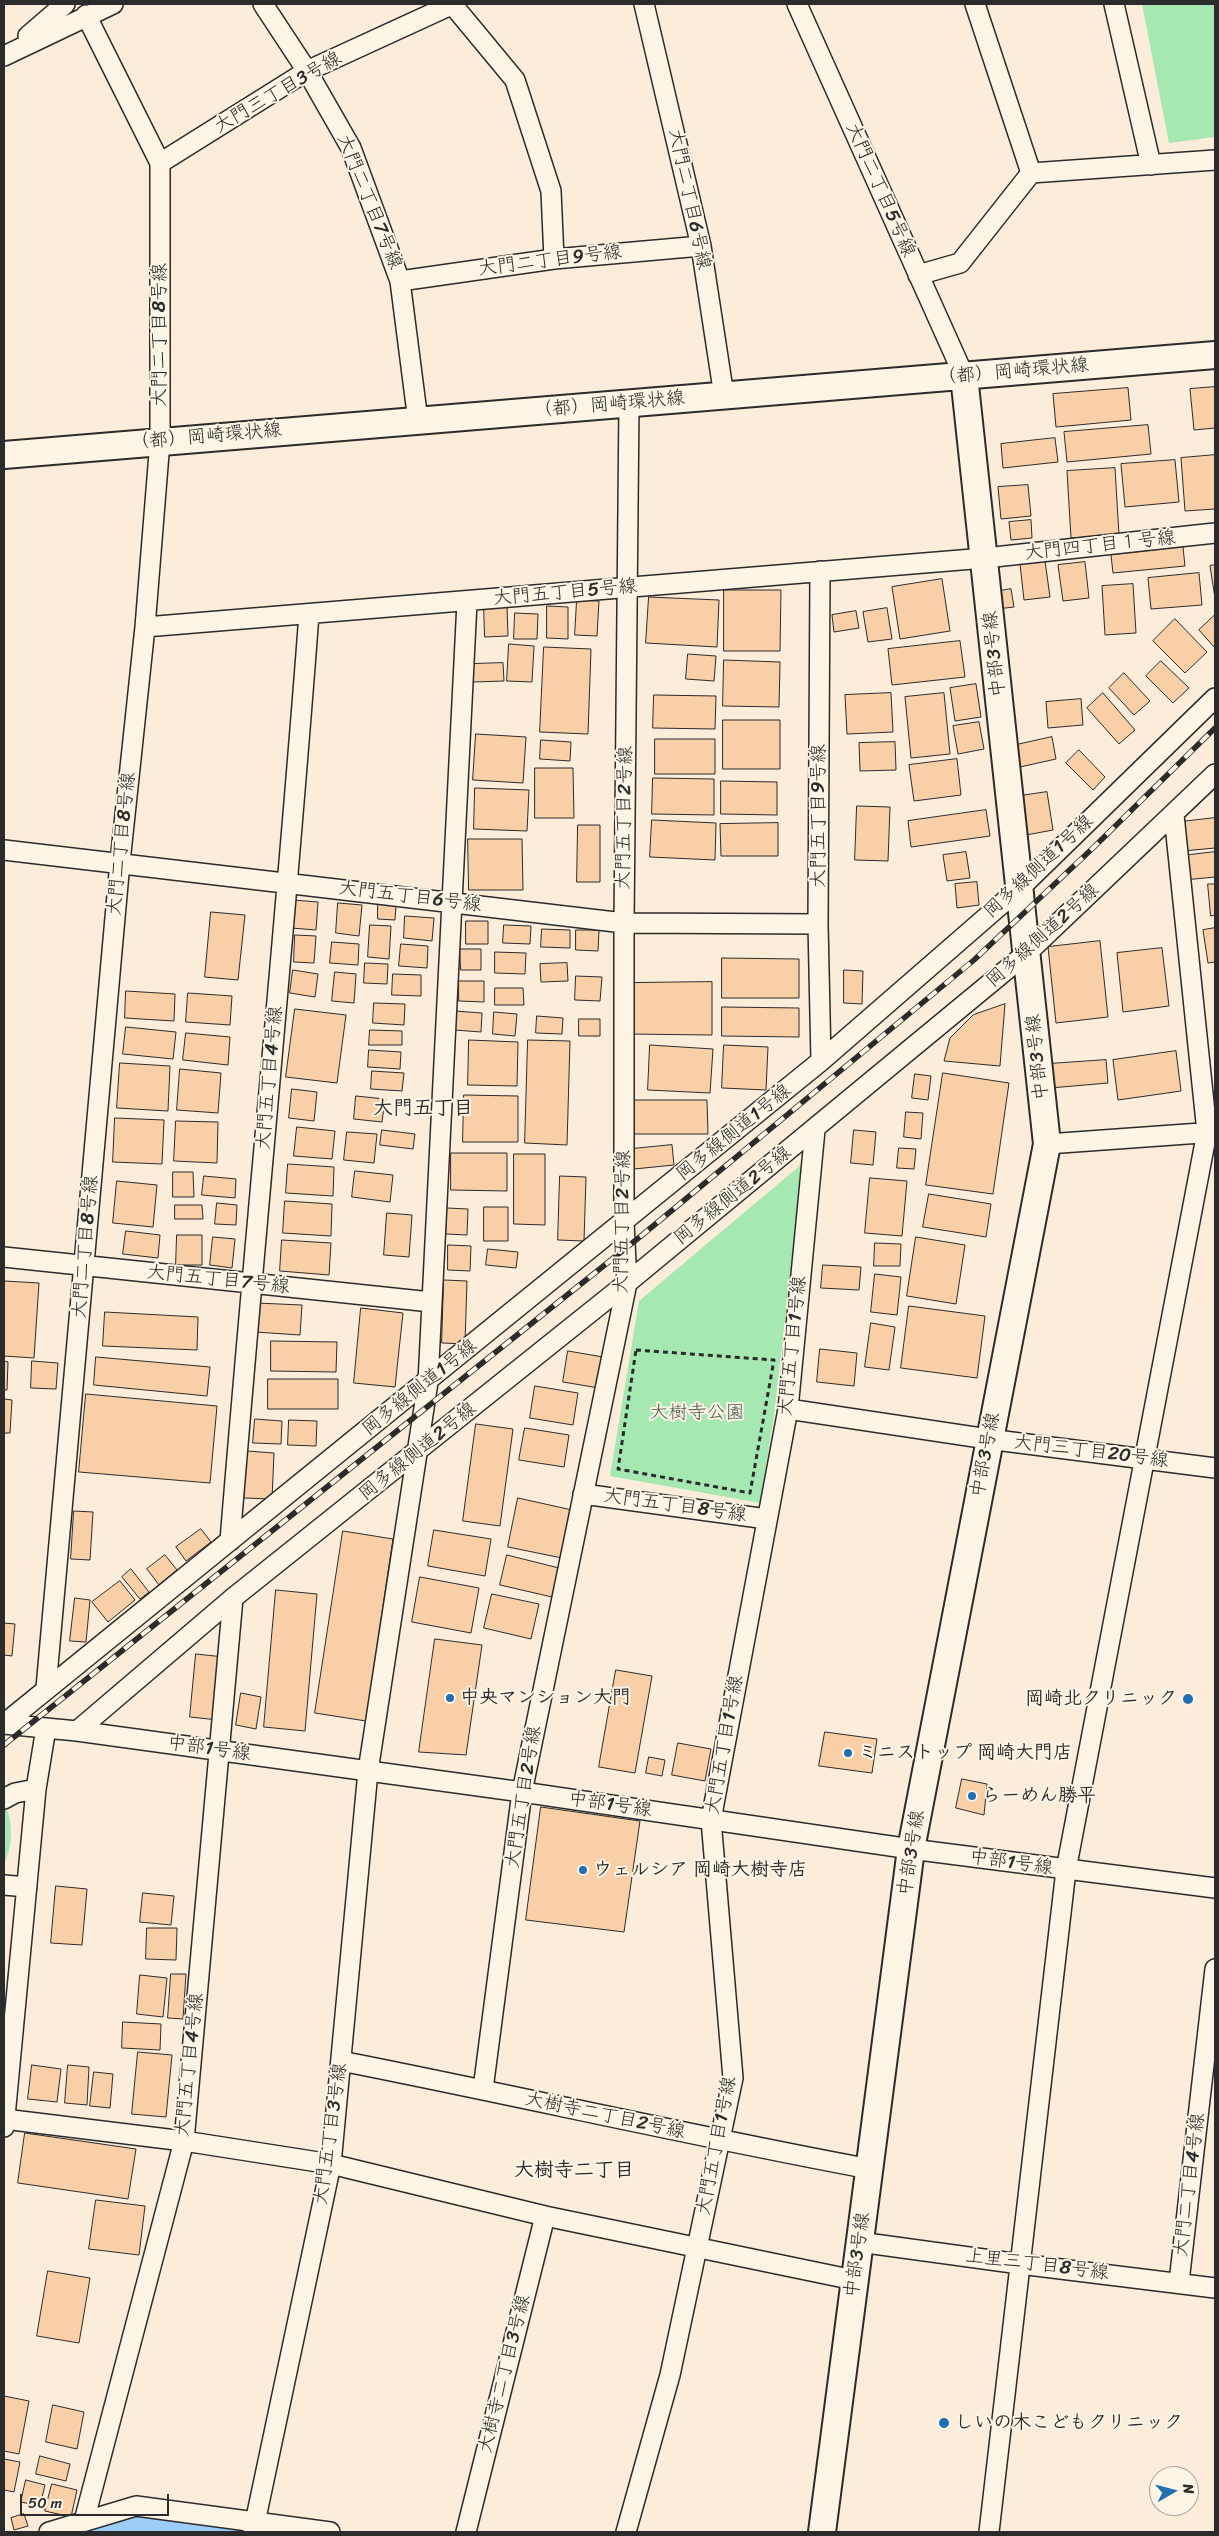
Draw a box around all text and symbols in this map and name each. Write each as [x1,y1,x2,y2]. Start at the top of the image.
street label: 大門三丁目3号線 [210,47,346,139]
street label: 大門二丁目5号線 [840,119,920,261]
street label: 大門二丁目6号線 [663,126,715,272]
street label: 大門二丁目7号線 [331,131,407,273]
street label: 大門二丁目9号線 [477,241,623,281]
street label: 大門二丁目8号線 [149,263,171,407]
street label: （都）岡崎環状線 [936,354,1090,390]
street label: （都）岡崎環状線 [532,387,686,423]
street label: （都）岡崎環状線 [129,419,283,455]
street label: 大門四丁目１号線 [1023,527,1177,565]
street label: 大門五丁目5号線 [492,575,638,611]
street label: 中部3号線 [979,610,1011,698]
street label: 大門五丁目9号線 [808,744,830,888]
street label: 大門五丁目2号線 [612,746,638,890]
street label: 大門二丁目8号線 [103,771,141,917]
street label: 岡多線側道1号線 [980,811,1098,923]
street label: 大門五丁目6号線 [337,877,483,917]
street label: 岡多線側道2号線 [982,879,1104,993]
street label: 大門五丁目4号線 [252,1005,288,1151]
street label: 中部3号線 [1022,1013,1054,1101]
street label: 岡多線側道1号線 [672,1080,796,1186]
district label: 大門五丁目 [373,1097,473,1121]
street label: 岡多線側道2号線 [670,1142,796,1250]
street label: 大門五丁目2号線 [610,1150,636,1294]
street label: 大門二丁目8号線 [68,1174,104,1320]
street label: 大門五丁目7号線 [145,1261,291,1299]
street label: 大門五丁目1号線 [774,1275,812,1417]
street label: 岡多線側道1号線 [358,1335,482,1441]
street label: 岡多線側道2号線 [355,1398,481,1506]
park label: 大樹寺公園 [650,1402,744,1424]
street label: 中部3号線 [967,1410,1005,1500]
street label: 大門三丁目20号線 [1012,1431,1170,1473]
street label: 大門五丁目8号線 [602,1485,748,1527]
street label: 大門五丁目1号線 [702,1674,748,1816]
place label: 中央マンション大門 [460,1687,631,1709]
place label: 岡崎北クリニック [1025,1688,1177,1710]
marker: 中央マンション大門 [444,1692,456,1704]
marker: 岡崎北クリニック [1181,1692,1195,1706]
street label: 大門五丁目2号線 [501,1724,547,1870]
street label: 中部1号線 [166,1732,252,1766]
place label: ミニストップ 岡崎大門店 [858,1742,1072,1764]
marker: ミニストップ 岡崎大門店 [842,1747,854,1759]
place label: らーめん勝平 [982,1785,1096,1807]
street label: 中部1号線 [567,1788,653,1822]
marker: らーめん勝平 [966,1790,978,1802]
street label: 中部3号線 [894,1809,930,1897]
street label: 中部1号線 [968,1846,1054,1880]
place label: ウェルシア 岡崎大樹寺店 [593,1859,807,1881]
marker: ウェルシア 岡崎大樹寺店 [577,1864,589,1876]
street label: 大門五丁目4号線 [171,1992,209,2138]
street label: 大門五丁目3号線 [310,2061,352,2207]
street label: 大門五丁目1号線 [692,2075,742,2217]
street label: 大樹寺二丁目2号線 [523,2088,687,2144]
street label: 大門二丁目4号線 [1170,2112,1210,2258]
district label: 大樹寺二丁目 [514,2159,634,2183]
street label: 中部3号線 [841,2211,875,2299]
street label: 上里三丁目8号線 [964,2245,1110,2285]
street label: 大樹寺二丁目3号線 [474,2292,536,2456]
place label: しいの木こどもクリニック [955,2412,1183,2434]
marker: しいの木こどもクリニック [937,2416,951,2430]
north arrow [1149,2466,1199,2516]
text: N [1175,2482,1201,2496]
scale bar [22,2484,171,2516]
text: 50 m [28,2490,62,2516]

